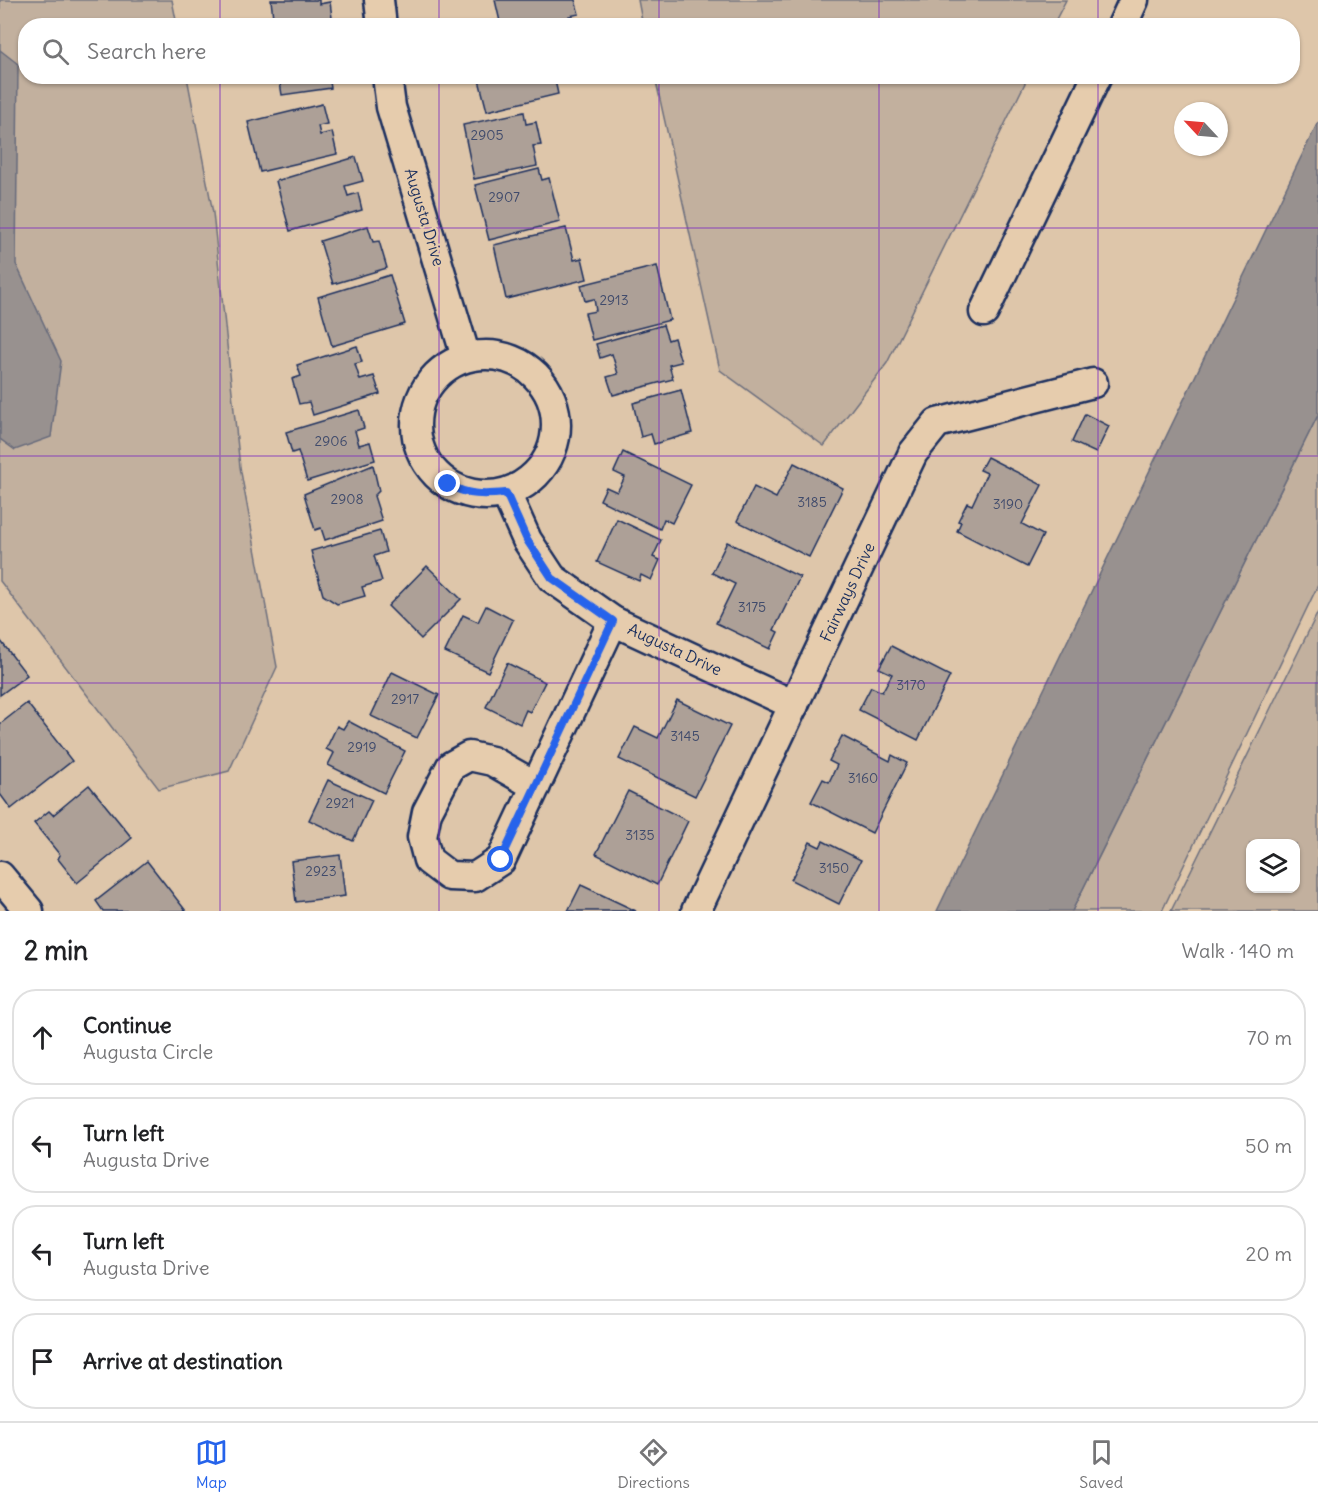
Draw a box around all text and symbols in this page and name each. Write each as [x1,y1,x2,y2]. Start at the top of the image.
search box [18,18,1300,84]
icon: search [39,35,72,68]
text: Search here [87,37,206,65]
north arrow [1174,102,1228,156]
house number: 2905 [471,126,503,144]
street label: Augusta Drive [401,166,449,268]
house number: 2907 [488,188,520,206]
house number: 2913 [599,291,629,309]
house number: 2906 [314,432,348,450]
route end [434,470,460,496]
house number: 2908 [331,490,364,508]
house number: 3185 [797,493,827,511]
house number: 3190 [993,495,1023,513]
street label: Fairways Drive [815,539,879,645]
house number: 3175 [738,598,766,616]
street label: Augusta Drive [625,619,725,679]
house number: 3170 [896,676,926,694]
house number: 2917 [391,690,419,708]
house number: 3145 [670,727,700,745]
house number: 2919 [347,738,377,756]
house number: 3160 [848,769,878,787]
house number: 2921 [326,794,354,812]
house number: 3135 [625,826,655,844]
map controls [1246,839,1300,893]
button: layers [1246,839,1300,893]
route start [487,846,513,872]
house number: 3150 [819,859,849,877]
house number: 2923 [305,862,337,880]
text: 2 min [24,934,88,967]
text: Walk · 140 m [1181,938,1294,963]
text: Continue [83,1011,172,1039]
icon: ahead [26,1021,59,1054]
text: 70 m [1247,1025,1292,1050]
text: Augusta Circle [83,1039,213,1064]
text: Turn left [83,1119,164,1147]
icon: left [26,1129,59,1162]
text: 50 m [1245,1133,1292,1158]
text: Augusta Drive [83,1147,210,1172]
text: Turn left [83,1227,164,1255]
icon: left [26,1237,59,1270]
text: 20 m [1246,1241,1292,1266]
text: Augusta Drive [83,1255,210,1280]
icon: arrive [26,1345,59,1378]
text: Arrive at destination [83,1347,283,1375]
tab: Map [195,1436,228,1492]
tab: Directions [617,1436,690,1492]
tab: Saved [1079,1436,1123,1492]

